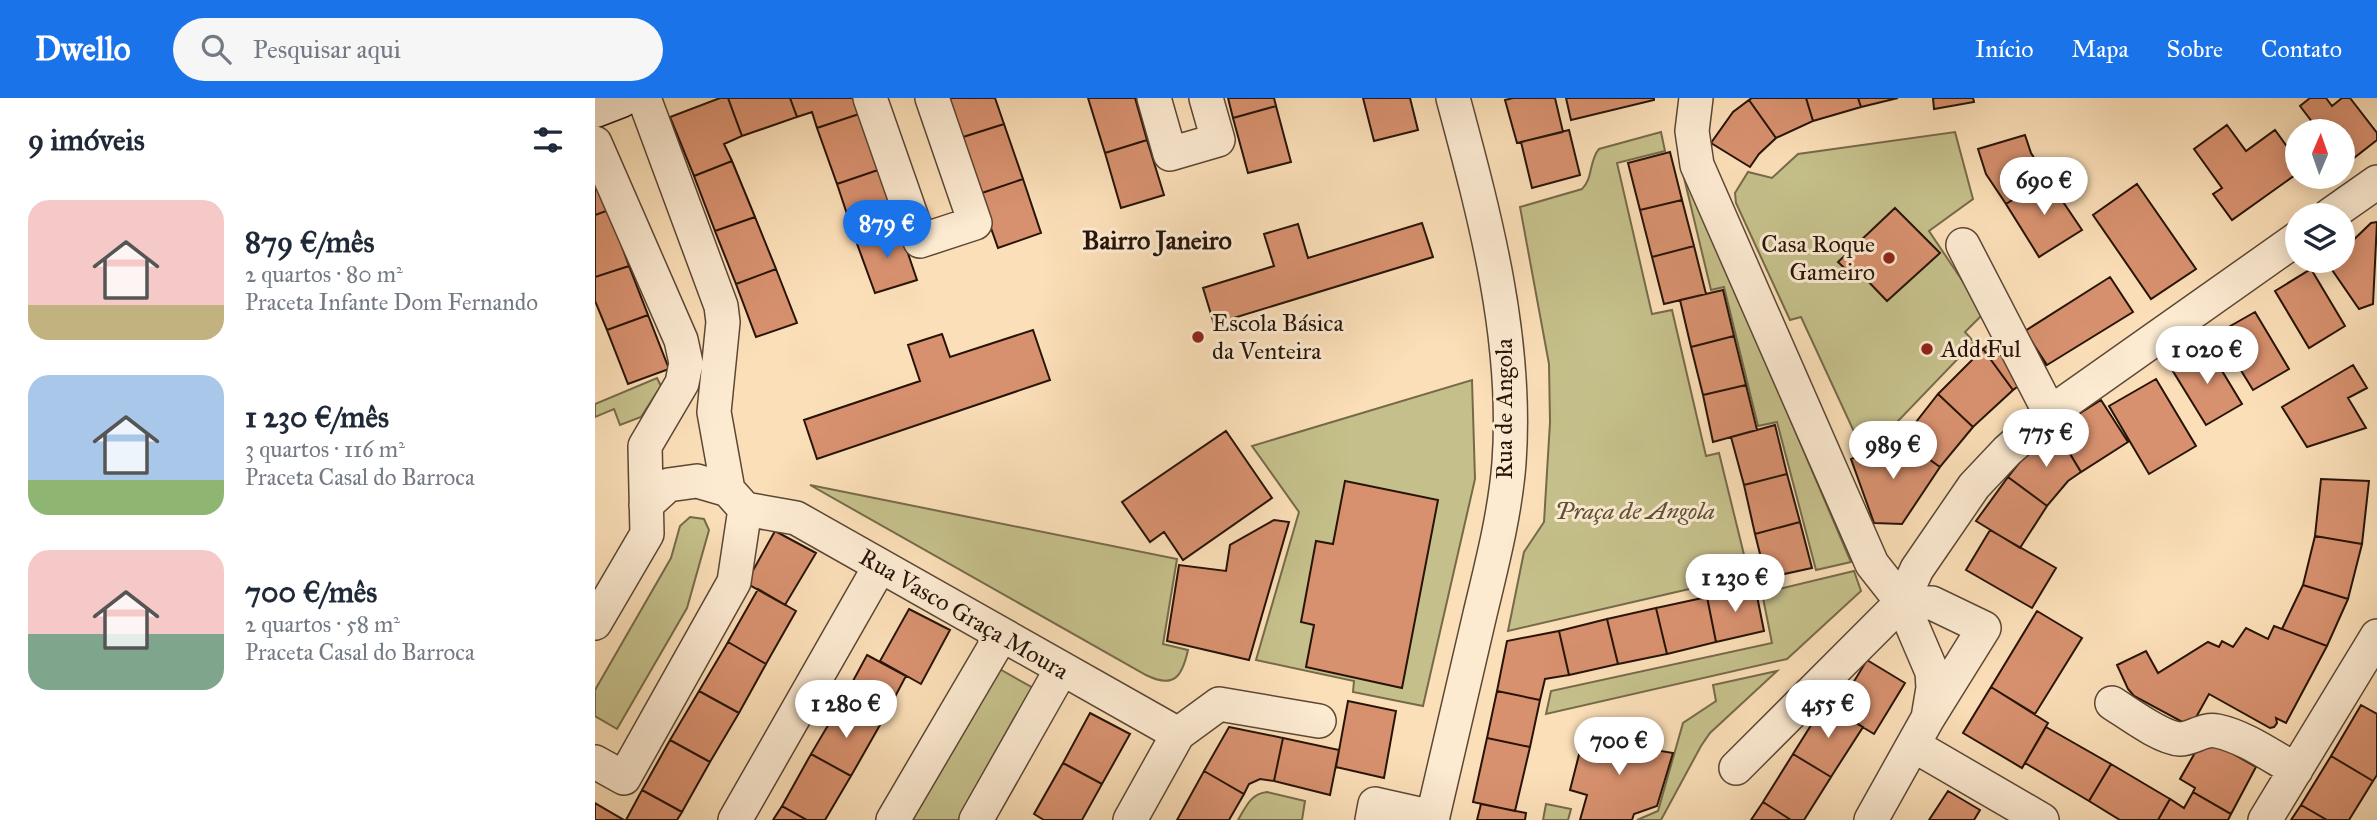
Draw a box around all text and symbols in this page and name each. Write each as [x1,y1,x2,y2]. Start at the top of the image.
search box [173,18,663,81]
text: Dwello [35,29,131,69]
icon: search [197,30,235,68]
text: Pesquisar aqui [253,33,401,65]
text: Início [1975,34,2034,64]
text: Mapa [2072,34,2129,64]
text: Sobre [2167,34,2223,64]
text: Contato [2261,34,2342,64]
north arrow [2285,119,2355,189]
map controls [2285,119,2355,273]
icon: filters [529,121,567,159]
text: 9 imóveis [28,122,145,158]
pin: 690 € [1995,158,2093,217]
text: 690 € [2016,166,2072,194]
pin: 879 € [838,200,936,260]
button: layers [2285,203,2355,273]
text: 879 € [859,209,915,237]
text: 879 €/mês [245,224,374,260]
district label: Bairro Janeiro [1082,224,1232,257]
icon: home [84,228,168,312]
place label: Casa Roque Gameiro [1761,229,1875,287]
marker: Casa Roque Gameiro [1881,250,1897,266]
text: 2 quartos · 80 m² [245,260,403,288]
text: Praceta Infante Dom Fernando [245,288,538,316]
place label: Escola Básica da Venteira [1212,308,1344,366]
pin: 1 020 € [2142,327,2272,386]
marker: Escola Básica da Venteira [1190,329,1206,345]
place label: Add Ful [1940,334,2022,364]
text: 1 020 € [2171,335,2243,363]
street label: Rua de Angola [1489,338,1519,480]
marker: Add Ful [1919,341,1935,357]
text: 1 230 €/mês [245,399,389,435]
icon: home [84,403,168,487]
pin: 775 € [1997,410,2095,469]
text: 775 € [2019,418,2073,446]
pin: 989 € [1844,422,1942,481]
text: 989 € [1865,430,1921,458]
text: 3 quartos · 116 m² [245,435,405,463]
text: Praceta Casal do Barroca [245,463,475,491]
park label: Praça de Angola [1555,496,1715,526]
street label: Rua Vasco Graça Moura [854,542,1075,687]
pin: 1 230 € [1670,554,1800,614]
text: 1 230 € [1702,563,1768,591]
text: 700 €/mês [245,574,377,610]
icon: home [84,578,168,662]
text: 2 quartos · 58 m² [245,610,400,638]
text: Praceta Casal do Barroca [245,638,475,666]
pin: 1 280 € [781,680,911,740]
pin: 455 € [1779,680,1877,740]
text: 1 280 € [811,689,881,717]
text: 455 € [1801,689,1855,717]
pin: 700 € [1570,718,1668,777]
text: 700 € [1590,726,1648,754]

